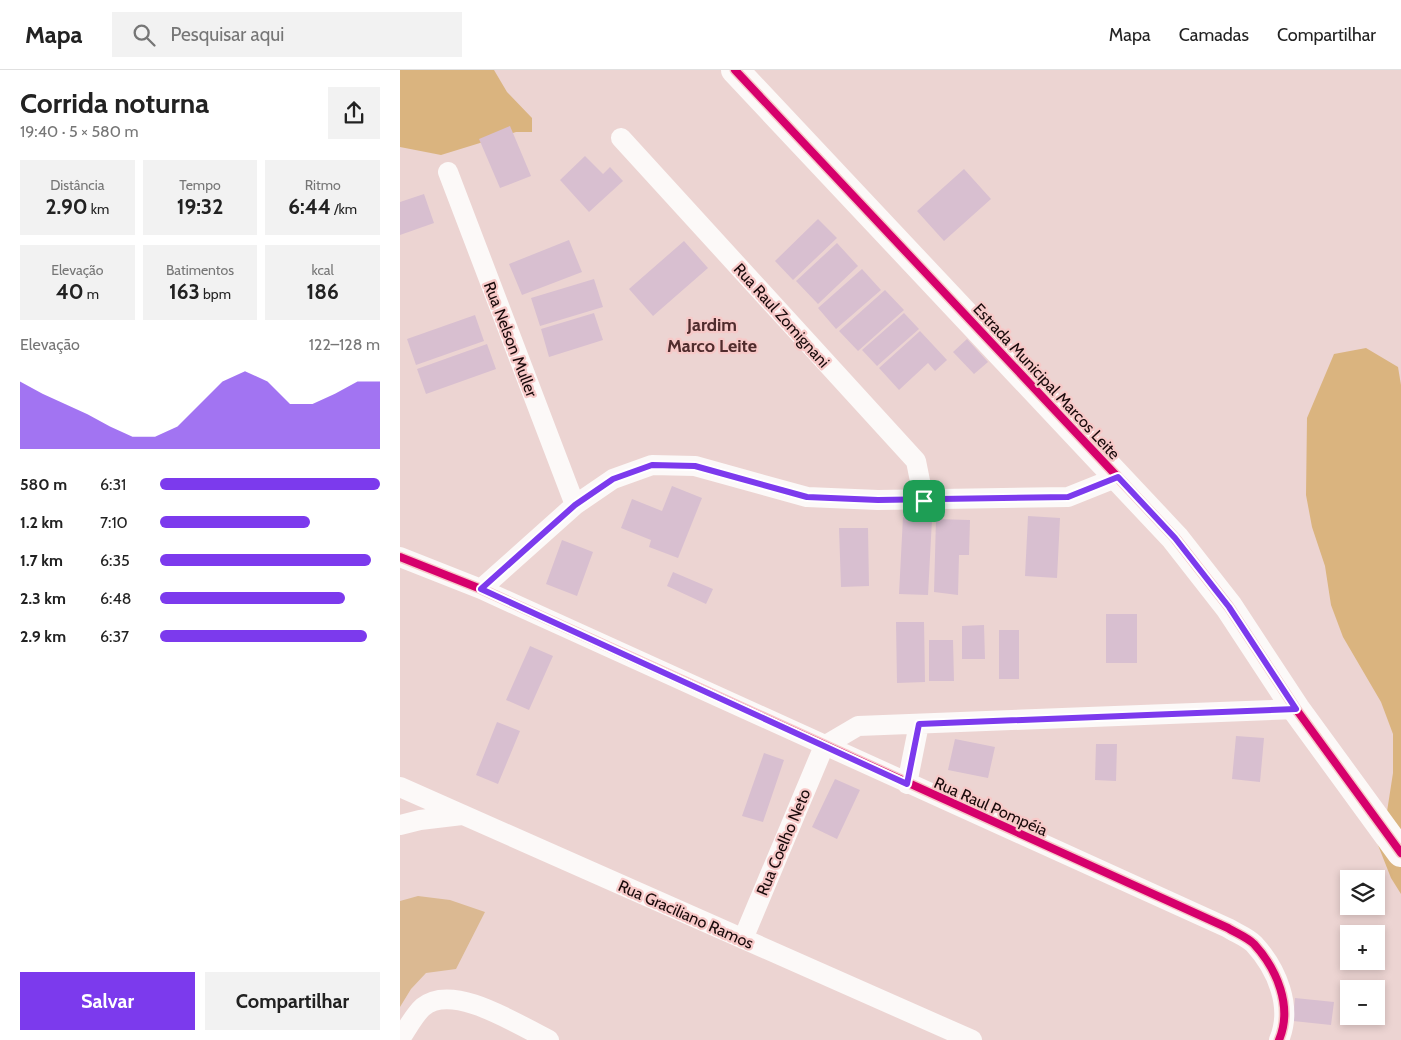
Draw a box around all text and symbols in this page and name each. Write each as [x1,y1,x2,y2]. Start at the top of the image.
search box [112,12,462,57]
text: Mapa [25,20,82,49]
icon: search [130,21,158,49]
text: Pesquisar aqui [170,23,284,46]
text: Mapa [1109,24,1151,46]
text: Camadas [1179,24,1249,46]
text: Compartilhar [1277,24,1376,46]
text: Corrida noturna [20,86,209,120]
button: share [328,87,380,139]
text: 19:40 · 5 × 580 m [20,122,139,141]
text: Distância [50,176,104,194]
text: Tempo [179,176,221,194]
text: Ritmo [305,176,341,194]
text: 2.90 [45,194,88,219]
text: 19:32 [177,194,223,219]
text: 6:44 [288,194,331,219]
text: km [88,200,109,218]
text: /km [331,200,357,218]
street label: Rua Raul Zomignani [730,259,833,371]
text: Elevação [51,261,104,279]
text: Batimentos [166,261,234,279]
text: kcal [311,261,334,279]
text: 40 [56,279,84,304]
text: 163 [169,279,200,304]
text: 186 [307,279,339,304]
street label: Rua Nelson Muller [480,279,542,400]
text: m [84,285,99,303]
text: bpm [200,285,231,303]
street label: Estrada Municipal Marcos Leite [969,299,1124,463]
district label: Jardim Marco Leite [667,314,757,357]
text: Elevação [20,335,80,354]
text: 122–128 m [309,335,380,354]
text: 580 m [20,475,67,494]
text: 6:31 [100,475,126,494]
pin [903,480,945,522]
icon: arrive [910,487,938,515]
text: 1.2 km [20,513,63,532]
text: 7:10 [100,513,128,532]
text: 1.7 km [20,551,63,570]
text: 6:35 [100,551,130,570]
text: 2.3 km [20,589,66,608]
text: 6:48 [100,589,131,608]
text: 2.9 km [20,627,66,646]
text: 6:37 [100,627,129,646]
street label: Rua Raul Pompéia [931,773,1051,840]
street label: Rua Coelho Neto [752,786,815,898]
map controls [1340,870,1385,1025]
button: layers [1340,870,1385,915]
street label: Rua Graciliano Ramos [615,876,757,953]
button: + [1340,925,1385,970]
button: Salvar [20,972,195,1030]
button: Compartilhar [205,972,380,1030]
button: − [1340,980,1385,1025]

